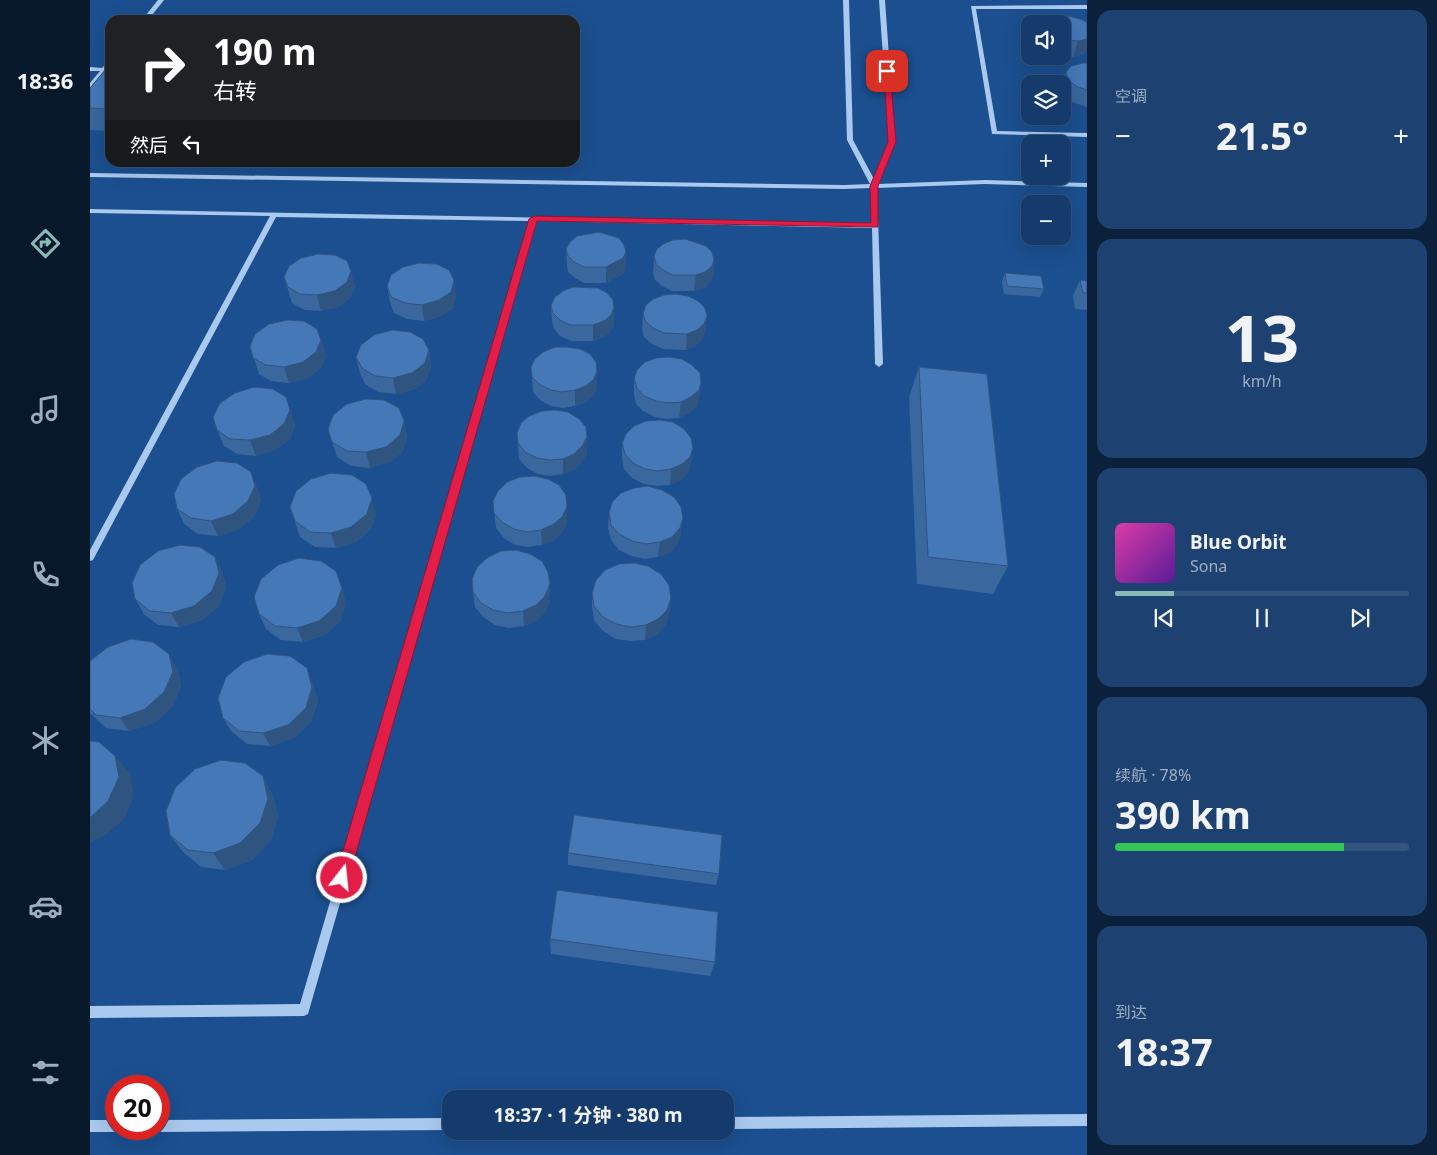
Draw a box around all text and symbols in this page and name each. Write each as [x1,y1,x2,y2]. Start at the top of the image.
map controls [1021,15,1071,245]
button: sound [1021,15,1071,65]
text: 190 m [213,28,316,75]
icon: right [130,35,195,100]
pin [866,50,908,92]
icon: arrive [873,57,901,85]
text: 18:36 [17,65,73,95]
text: 右转 [213,75,257,105]
button: layers [1021,75,1071,125]
text: 空调 [1115,85,1147,107]
text: 21.5° [1216,109,1308,161]
text: − [1115,116,1131,154]
text: + [1393,116,1409,154]
icon: left [178,130,206,158]
text: 然后 [130,132,168,158]
button: + [1021,135,1071,185]
button: − [1021,195,1071,245]
icon: directions [28,226,63,261]
text: 13 [1225,293,1299,381]
text: km/h [1242,370,1282,392]
icon: music [28,392,63,427]
text: Blue Orbit [1190,529,1286,555]
text: Sona [1190,555,1227,577]
icon: phone [28,557,63,592]
icon: previous [1150,604,1178,632]
icon: pause [1248,604,1276,632]
icon: next [1346,604,1374,632]
icon: climate [28,723,63,758]
text: 续航 · 78% [1115,764,1191,786]
text: 390 km [1115,788,1251,840]
position arrow [315,851,367,903]
icon: car [28,889,63,924]
text: 到达 [1115,1001,1147,1023]
text: 18:37 [1115,1025,1213,1077]
icon: filters [28,1055,63,1090]
speed limit sign: 20 [105,1075,170,1140]
text: 18:37 · 1 分钟 · 380 m [493,1102,683,1128]

